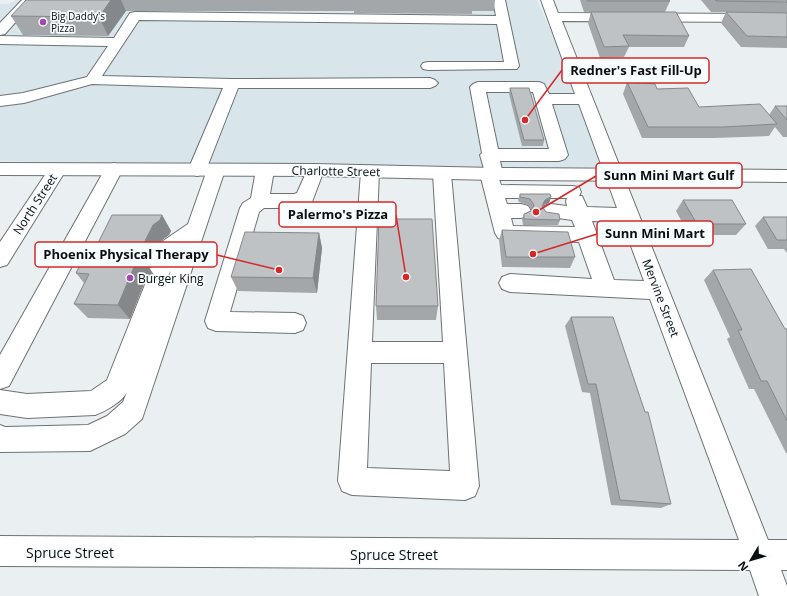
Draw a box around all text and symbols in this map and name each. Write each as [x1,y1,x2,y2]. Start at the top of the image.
place label: Big Daddy's Pizza [51,9,105,35]
marker: Big Daddy's Pizza [38,17,48,27]
callout: Redner's Fast Fill-Up [562,58,709,83]
text: Redner's Fast Fill-Up [570,61,702,79]
street label: Charlotte Street [292,162,380,180]
callout: Sunn Mini Mart Gulf [596,163,742,188]
text: Sunn Mini Mart Gulf [604,166,735,184]
street label: North Street [9,170,61,238]
callout: Palermo's Pizza [279,202,396,227]
text: Palermo's Pizza [288,205,388,223]
callout: Sunn Mini Mart [597,221,713,246]
text: Sunn Mini Mart [605,224,705,242]
callout: Phoenix Physical Therapy [35,242,217,267]
text: Phoenix Physical Therapy [43,245,209,263]
street label: Mervine Street [638,257,684,339]
place label: Burger King [138,270,204,287]
marker: Burger King [125,273,135,283]
north arrow [731,540,771,580]
street label: Spruce Street [26,543,114,562]
street label: Spruce Street [350,545,438,564]
text: N [734,558,751,575]

